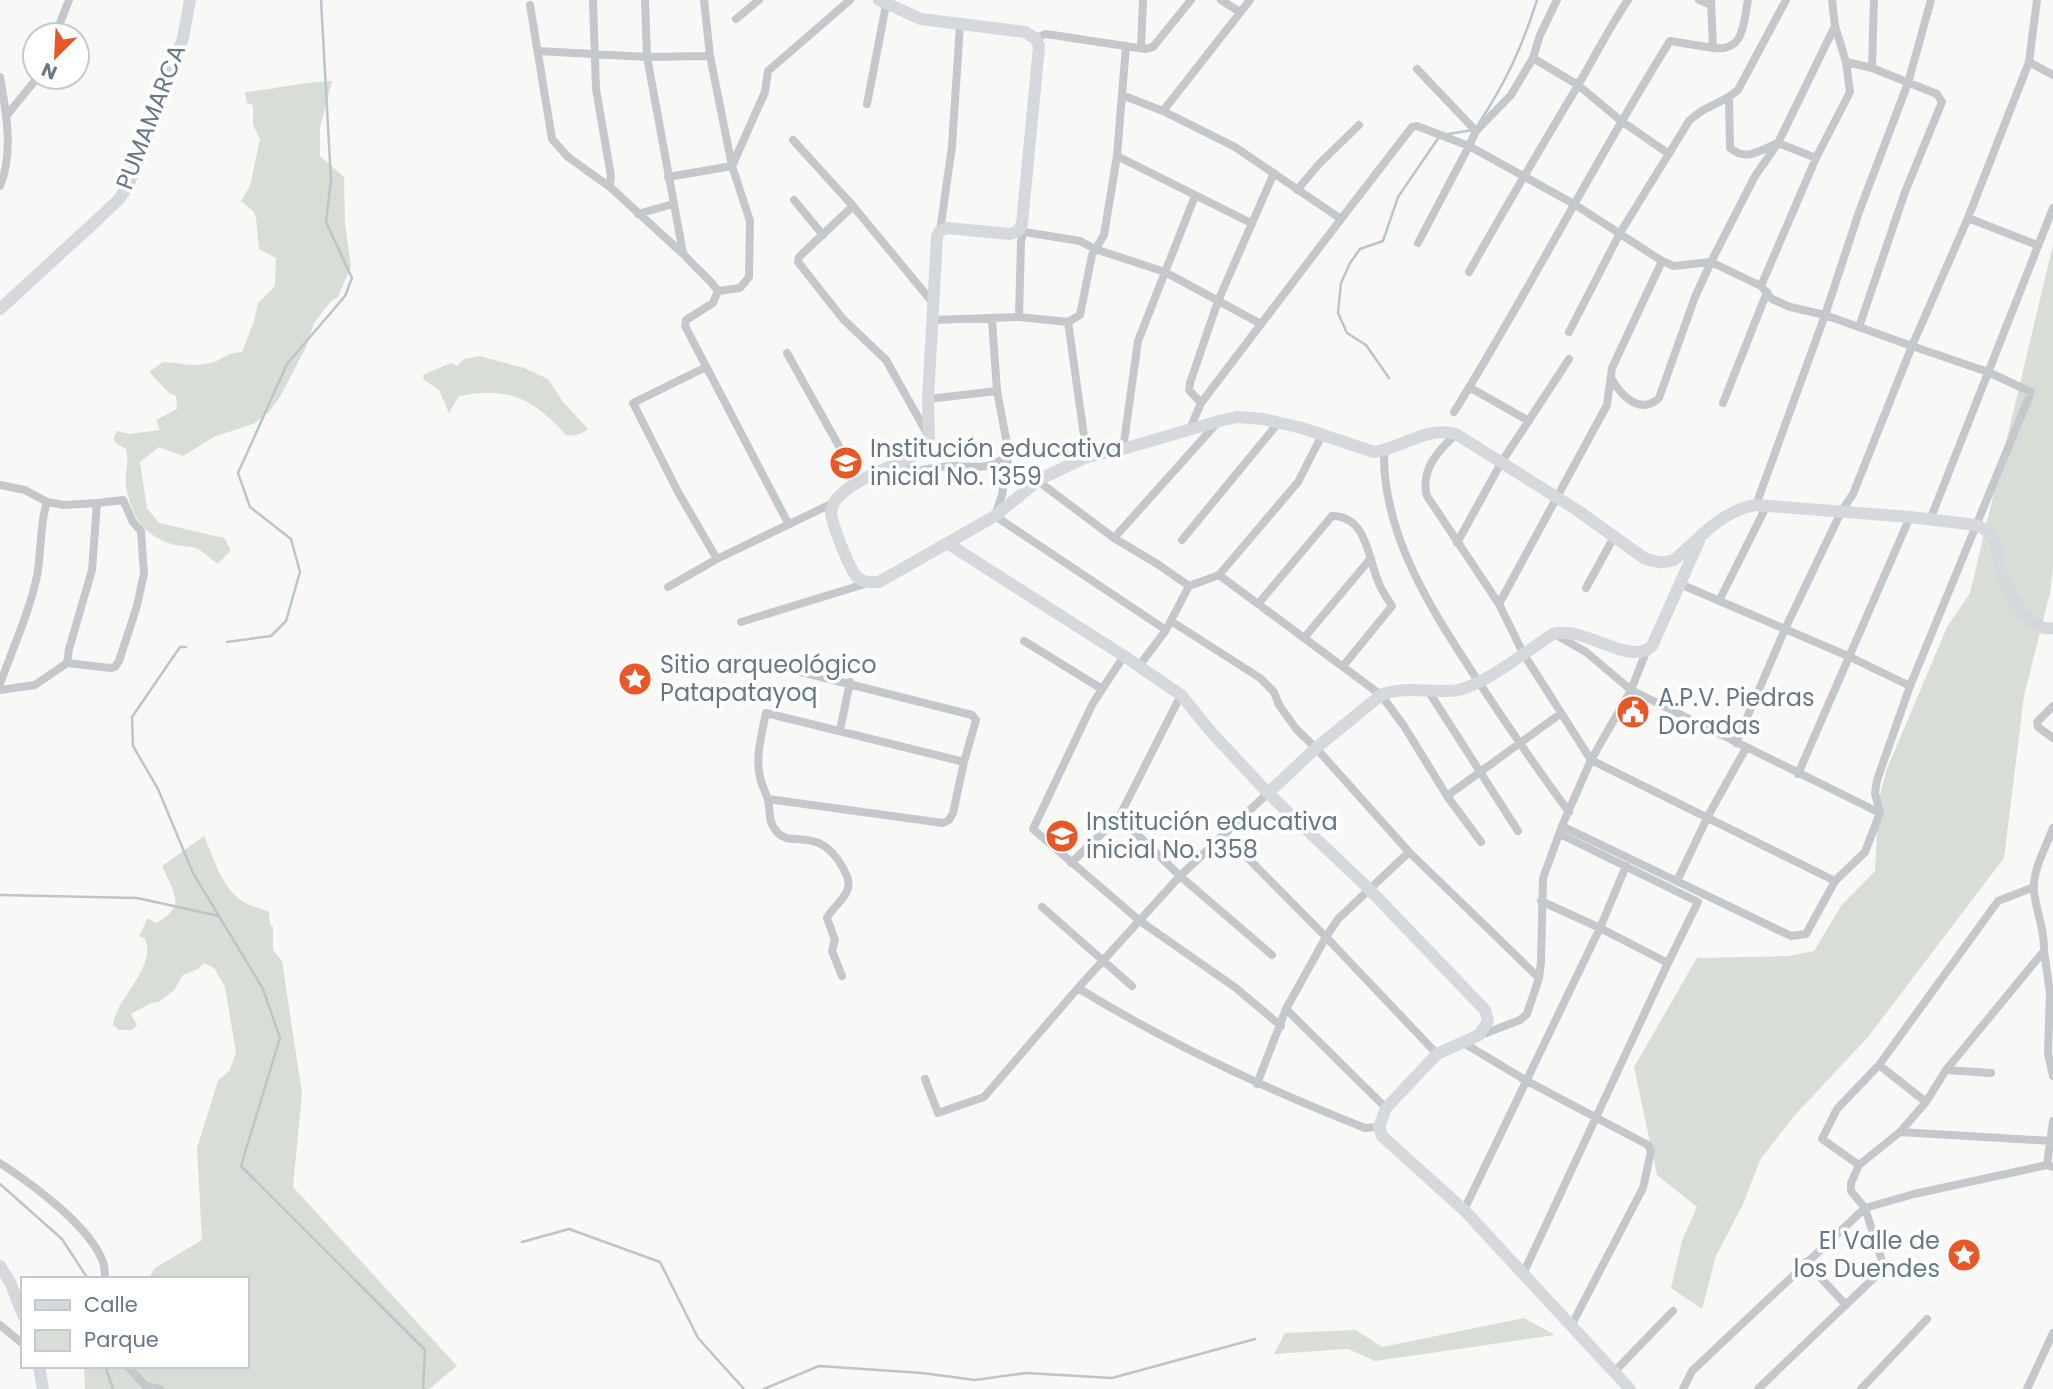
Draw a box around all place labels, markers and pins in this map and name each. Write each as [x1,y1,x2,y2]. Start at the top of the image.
place label: Institución educativa inicial No. 1359 [870,432,1122,493]
school or university icon: Institución educativa inicial No. 1359 [827,444,865,482]
place label: Sitio arqueológico Patapatayoq [660,648,877,709]
place icon: Sitio arqueológico Patapatayoq [616,660,654,698]
place label: A.P.V. Piedras Doradas [1658,681,1814,742]
public building icon: A.P.V. Piedras Doradas [1614,693,1652,731]
place label: Institución educativa inicial No. 1358 [1086,805,1338,866]
school or university icon: Institución educativa inicial No. 1358 [1043,817,1081,855]
place label: El Valle de los Duendes [1794,1224,1940,1285]
place icon: El Valle de los Duendes [1945,1236,1983,1274]

